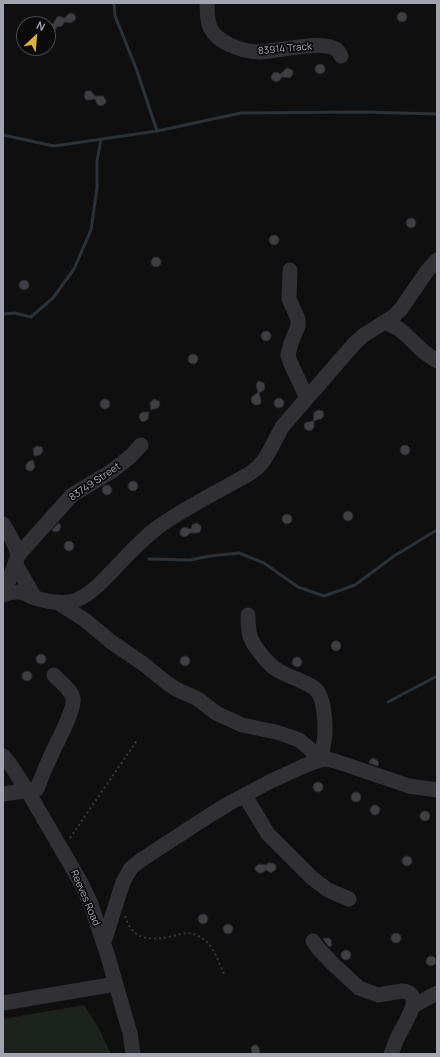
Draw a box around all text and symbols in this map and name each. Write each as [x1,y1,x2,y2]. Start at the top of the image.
north arrow [16,16,56,56]
text: N [34,17,48,34]
street label: 83914 Track [257,41,313,57]
street label: 83749 Street [67,460,123,504]
street label: Reeves Road [68,868,102,928]

